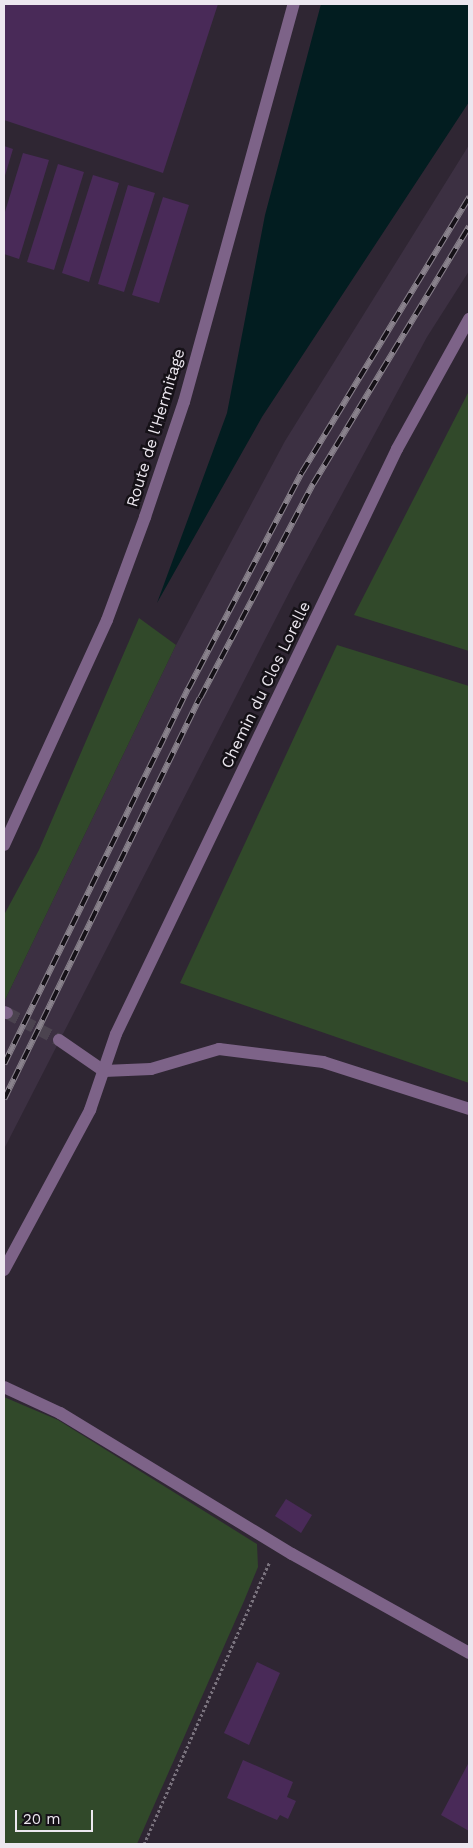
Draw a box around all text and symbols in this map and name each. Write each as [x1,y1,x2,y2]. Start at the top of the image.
street label: Route de l'Hermitage [123,346,189,510]
street label: Chemin du Clos Lorelle [217,598,315,772]
scale bar [18,1800,95,1832]
text: 20 m [23,1810,61,1828]

